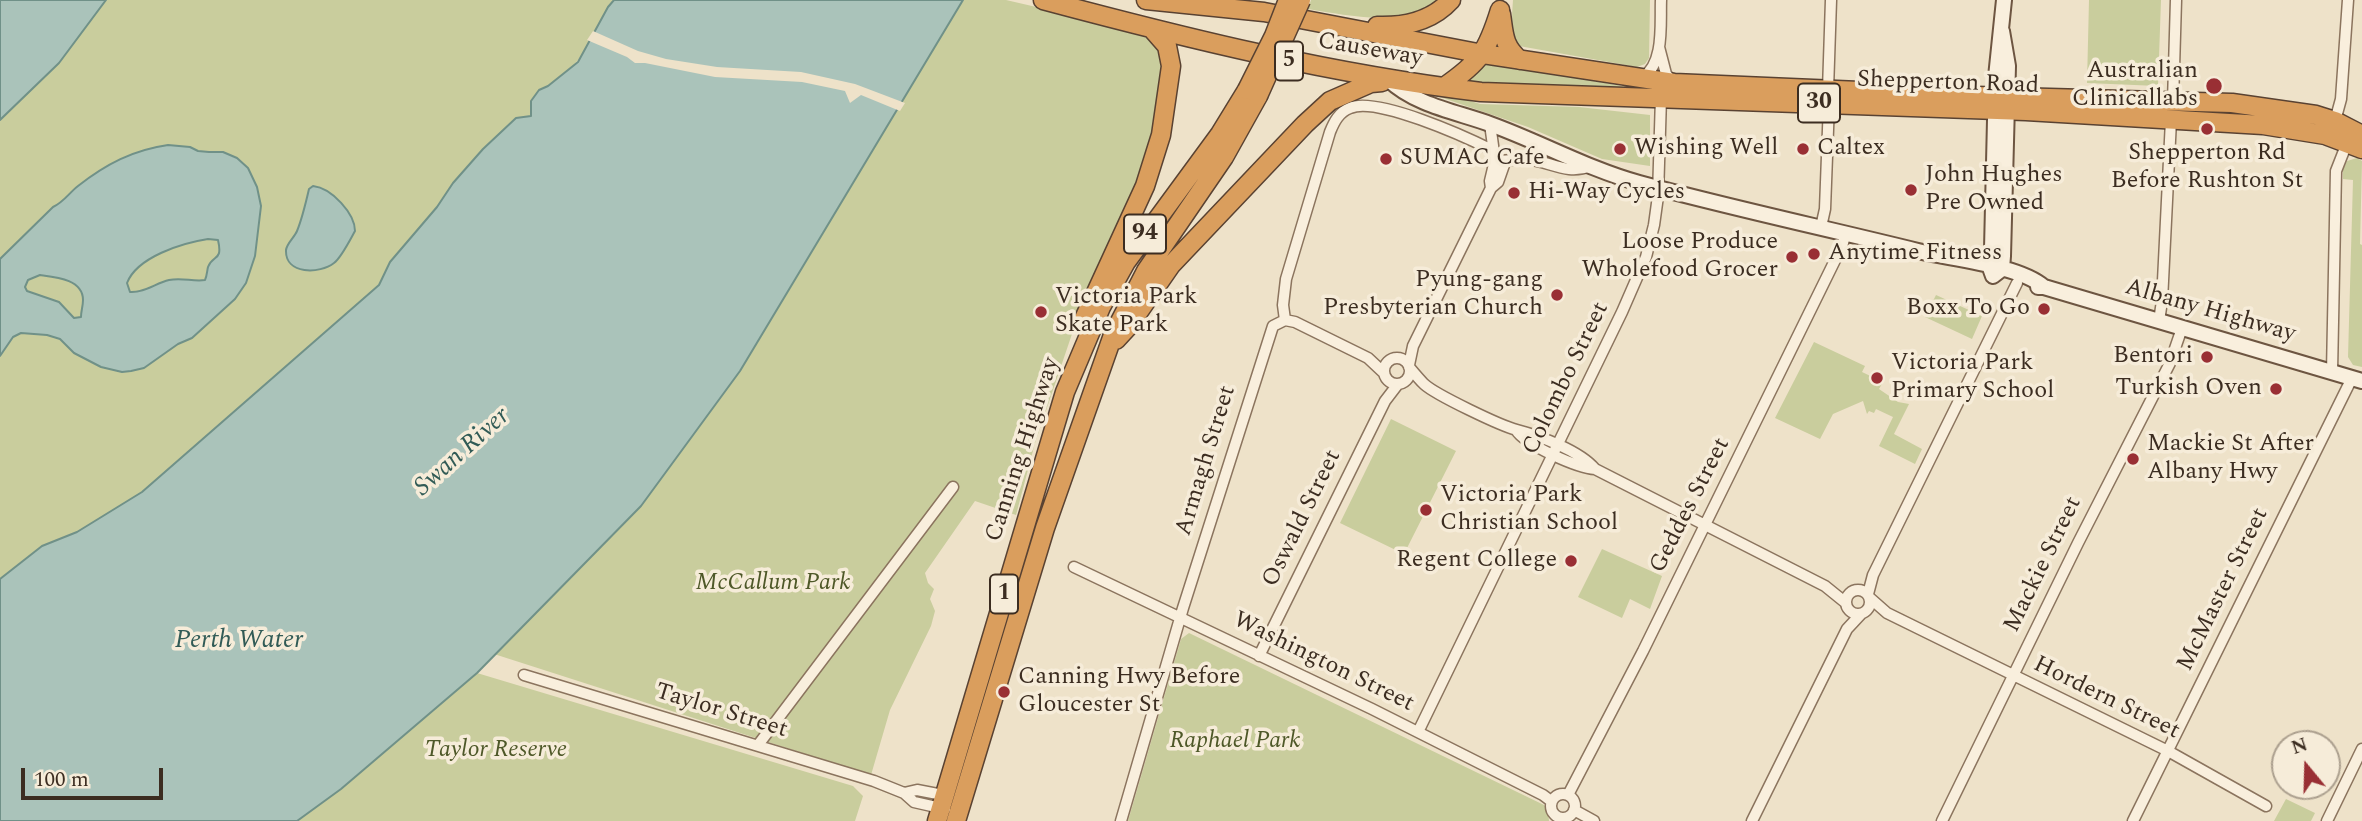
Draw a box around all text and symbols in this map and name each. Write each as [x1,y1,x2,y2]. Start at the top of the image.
street label: Causeway [1315,28,1425,74]
road number: 5 [1275,41,1303,80]
place label: Australian Clinicallabs [2072,58,2198,114]
street label: Shepperton Road [1856,66,2040,102]
marker: Australian Clinicallabs [2204,76,2224,96]
road number: 30 [1798,83,1840,122]
marker: Shepperton Rd Before Rushton St [2199,121,2215,137]
place label: Wishing Well [1634,135,1778,163]
place label: Caltex [1817,135,1885,163]
place label: Shepperton Rd Before Rushton St [2111,140,2303,196]
marker: Wishing Well [1612,141,1628,157]
marker: Caltex [1795,141,1811,157]
place label: SUMAC Cafe [1400,145,1545,173]
marker: SUMAC Cafe [1378,151,1394,167]
place label: John Hughes Pre Owned [1925,162,2062,218]
place label: Hi-Way Cycles [1528,179,1685,207]
marker: John Hughes Pre Owned [1903,182,1919,198]
marker: Hi-Way Cycles [1506,185,1522,201]
road number: 94 [1124,215,1166,254]
place label: Loose Produce Wholefood Grocer [1581,229,1778,285]
place label: Anytime Fitness [1828,240,2002,268]
marker: Anytime Fitness [1806,246,1822,262]
marker: Loose Produce Wholefood Grocer [1784,249,1800,265]
place label: Pyung-gang Presbyterian Church [1323,267,1543,323]
street label: Albany Highway [2121,274,2299,350]
place label: Victoria Park Skate Park [1055,284,1197,340]
marker: Pyung-gang Presbyterian Church [1549,287,1565,303]
place label: Boxx To Go [1906,295,2030,323]
street label: Colombo Street [1518,298,1616,460]
marker: Boxx To Go [2036,301,2052,317]
marker: Victoria Park Skate Park [1033,304,1049,320]
place label: Bentori [2113,343,2193,371]
marker: Bentori [2199,349,2215,365]
place label: Victoria Park Primary School [1891,350,2054,406]
street label: Canning Highway [981,354,1067,546]
marker: Victoria Park Primary School [1869,370,1885,386]
place label: Turkish Oven [2115,375,2262,403]
marker: Turkish Oven [2268,381,2284,397]
street label: Armagh Street [1171,382,1243,540]
water label: Swan River [409,402,517,504]
place label: Mackie St After Albany Hwy [2147,431,2314,487]
street label: Geddes Street [1645,434,1737,578]
street label: Oswald Street [1257,446,1349,592]
marker: Mackie St After Albany Hwy [2125,451,2141,467]
place label: Victoria Park Christian School [1440,482,1618,538]
street label: Mackie Street [1999,493,2089,637]
marker: Victoria Park Christian School [1418,502,1434,518]
street label: McMaster Street [2172,504,2276,676]
place label: Regent College [1396,547,1557,575]
marker: Regent College [1563,553,1579,569]
park label: McCallum Park [696,570,850,598]
road number: 1 [990,574,1018,614]
street label: Washington Street [1228,607,1418,719]
water label: Perth Water [175,626,303,658]
street label: Hordern Street [2028,651,2184,747]
place label: Canning Hwy Before Gloucester St [1018,664,1240,720]
street label: Taylor Street [651,678,791,746]
marker: Canning Hwy Before Gloucester St [996,684,1012,700]
park label: Raphael Park [1169,728,1301,756]
north arrow [2271,730,2341,800]
text: N [2288,730,2312,763]
park label: Taylor Reserve [425,737,567,765]
scale bar [24,754,166,798]
text: 100 m [34,764,89,796]

